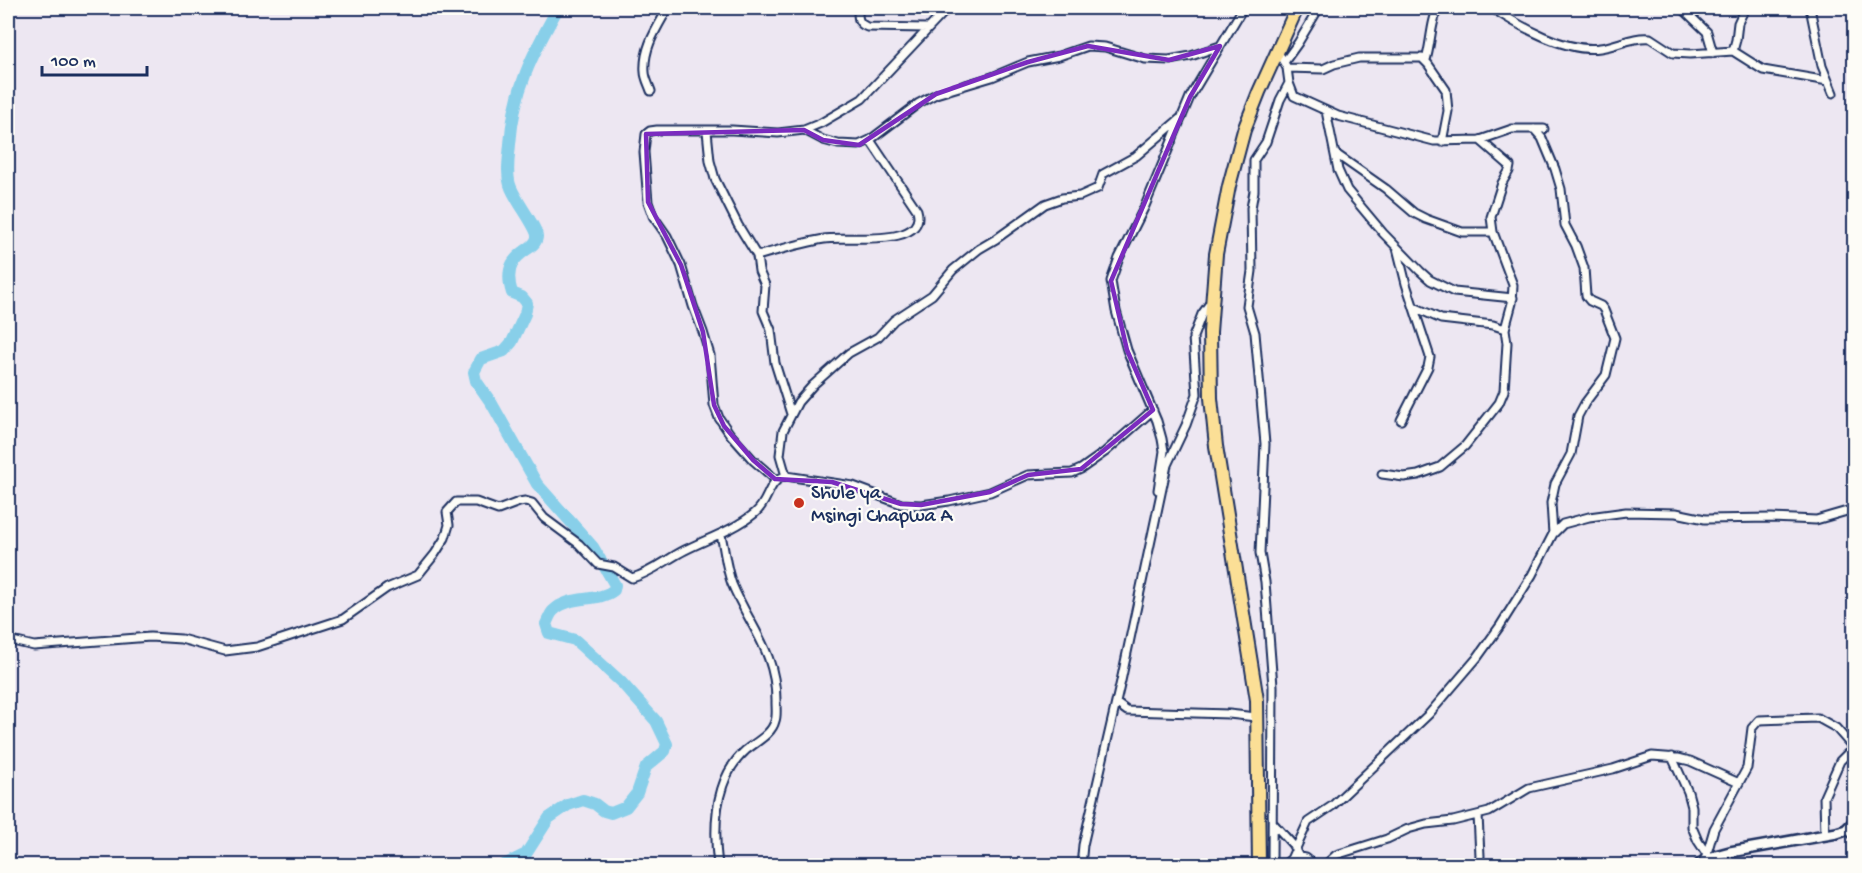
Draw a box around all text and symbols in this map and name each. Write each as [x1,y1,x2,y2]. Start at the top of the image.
scale bar [42,39,147,77]
text: 100 m [50,52,96,73]
place label: Shule ya Msingi Chapwa A [811,483,953,529]
marker: Shule ya Msingi Chapwa A [792,496,806,510]

